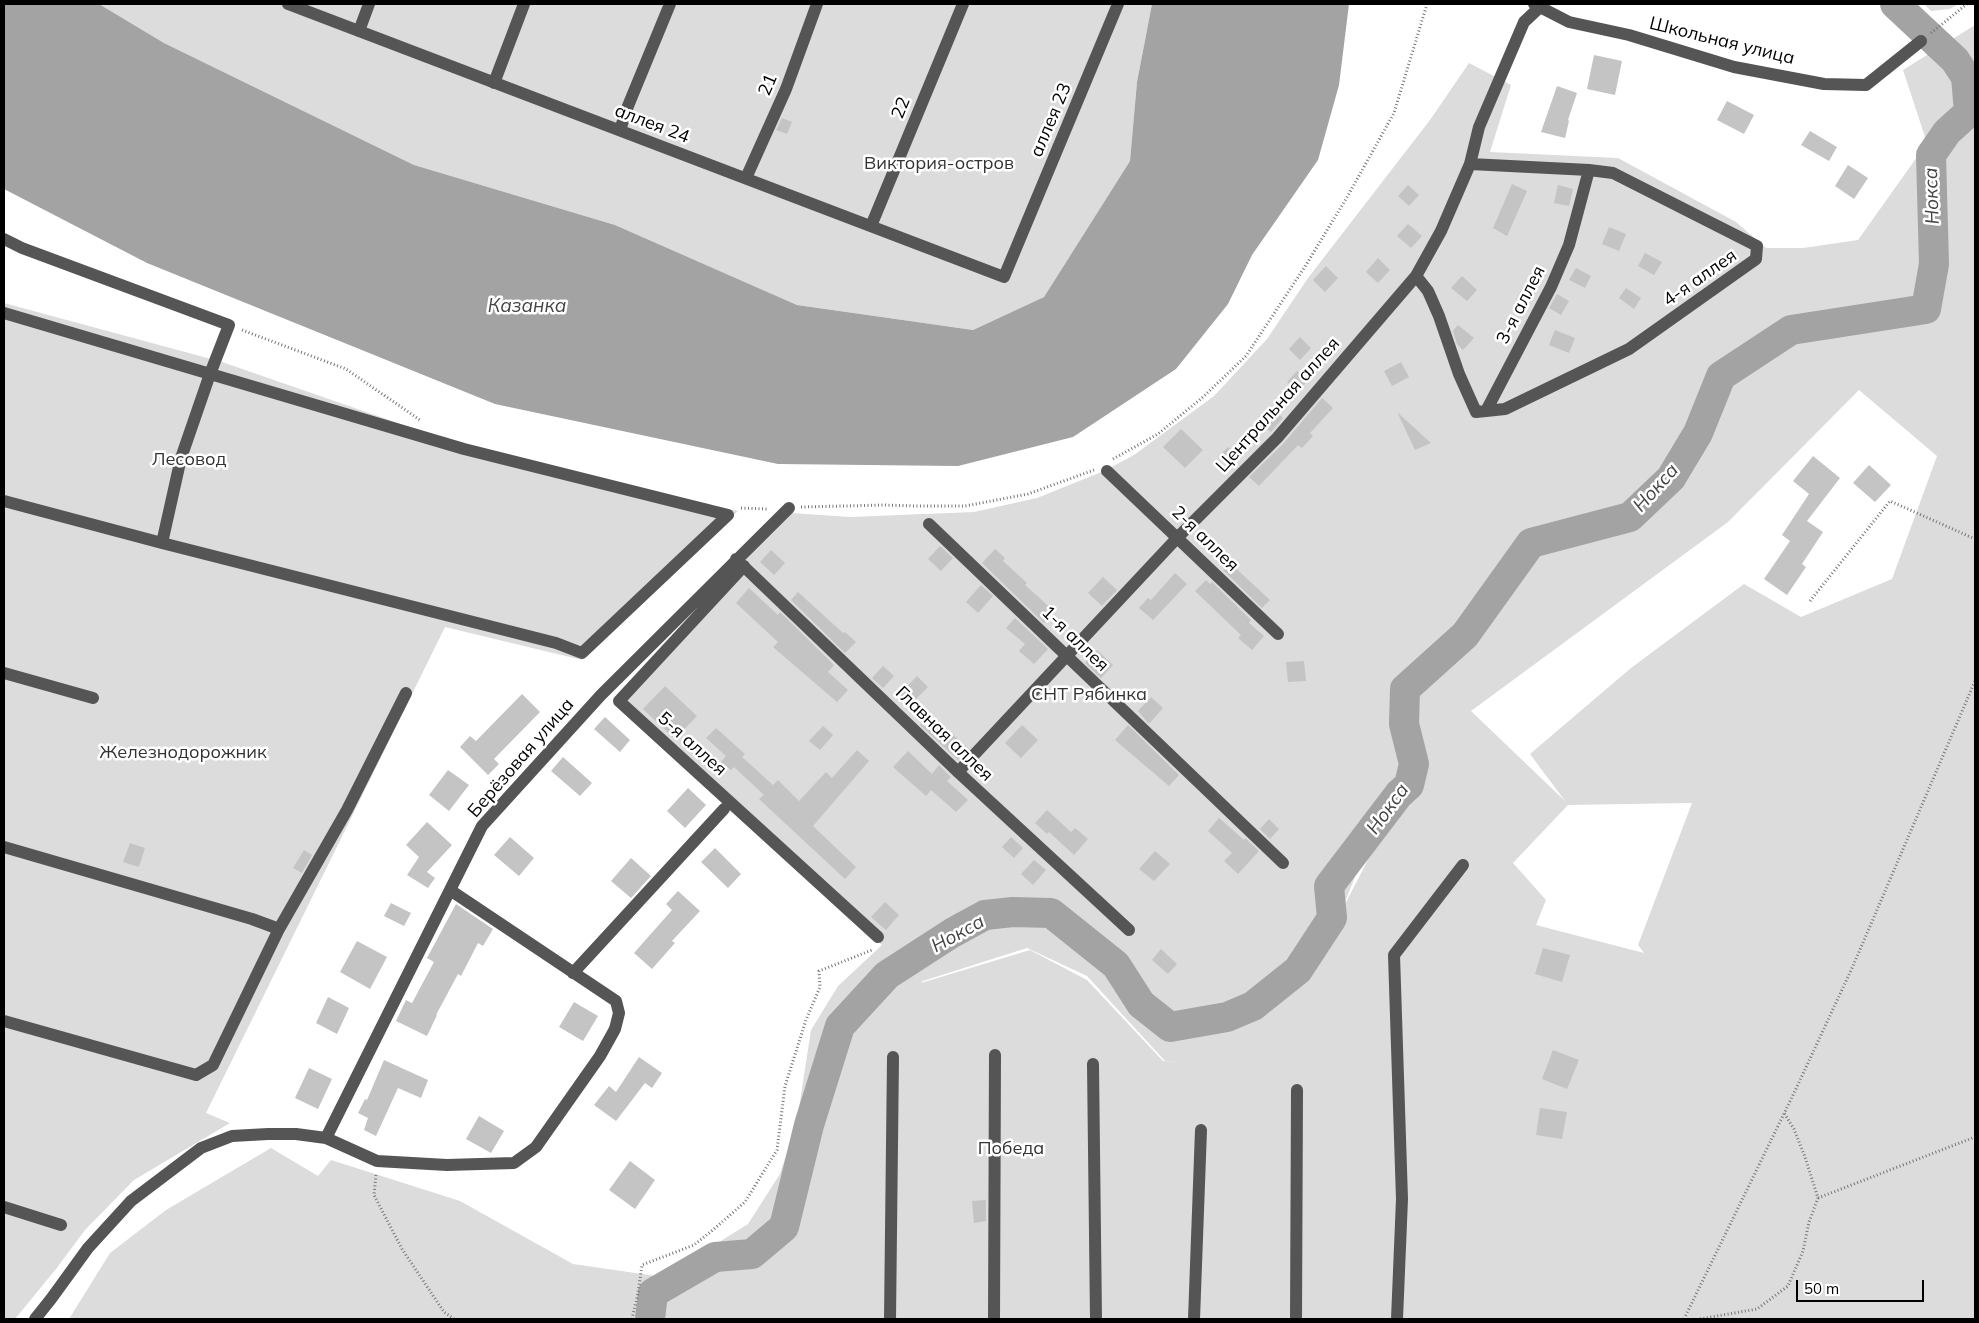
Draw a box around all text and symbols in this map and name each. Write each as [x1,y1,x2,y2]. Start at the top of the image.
street label: Школьная улица [1647,13,1797,69]
street label: 21 [754,71,782,99]
street label: аллея 23 [1026,80,1076,160]
street label: 22 [887,94,915,122]
street label: аллея 24 [612,100,692,148]
park label: Виктория-остров [864,153,1014,175]
water label: Нокса [1920,167,1944,225]
street label: 4-я аллея [1659,245,1741,311]
street label: 3-я аллея [1492,262,1550,348]
water label: Казанка [488,295,566,317]
street label: Центральная аллея [1212,333,1344,477]
park label: Лесовод [152,449,226,471]
water label: Нокса [1628,459,1684,517]
street label: 2-я аллея [1167,502,1243,576]
street label: 1-я аллея [1037,602,1113,676]
street label: Главная аллея [891,682,997,786]
park label: СНТ Рябинка [1031,684,1147,706]
street label: Берёзовая улица [463,694,579,822]
street label: 5-я аллея [653,708,731,780]
park label: Железнодорожник [99,742,267,764]
water label: Нокса [1362,779,1414,839]
water label: Нокса [928,910,988,958]
park label: Победа [978,1138,1044,1160]
scale bar [1799,1270,1926,1302]
text: 50 m [1804,1279,1839,1298]

